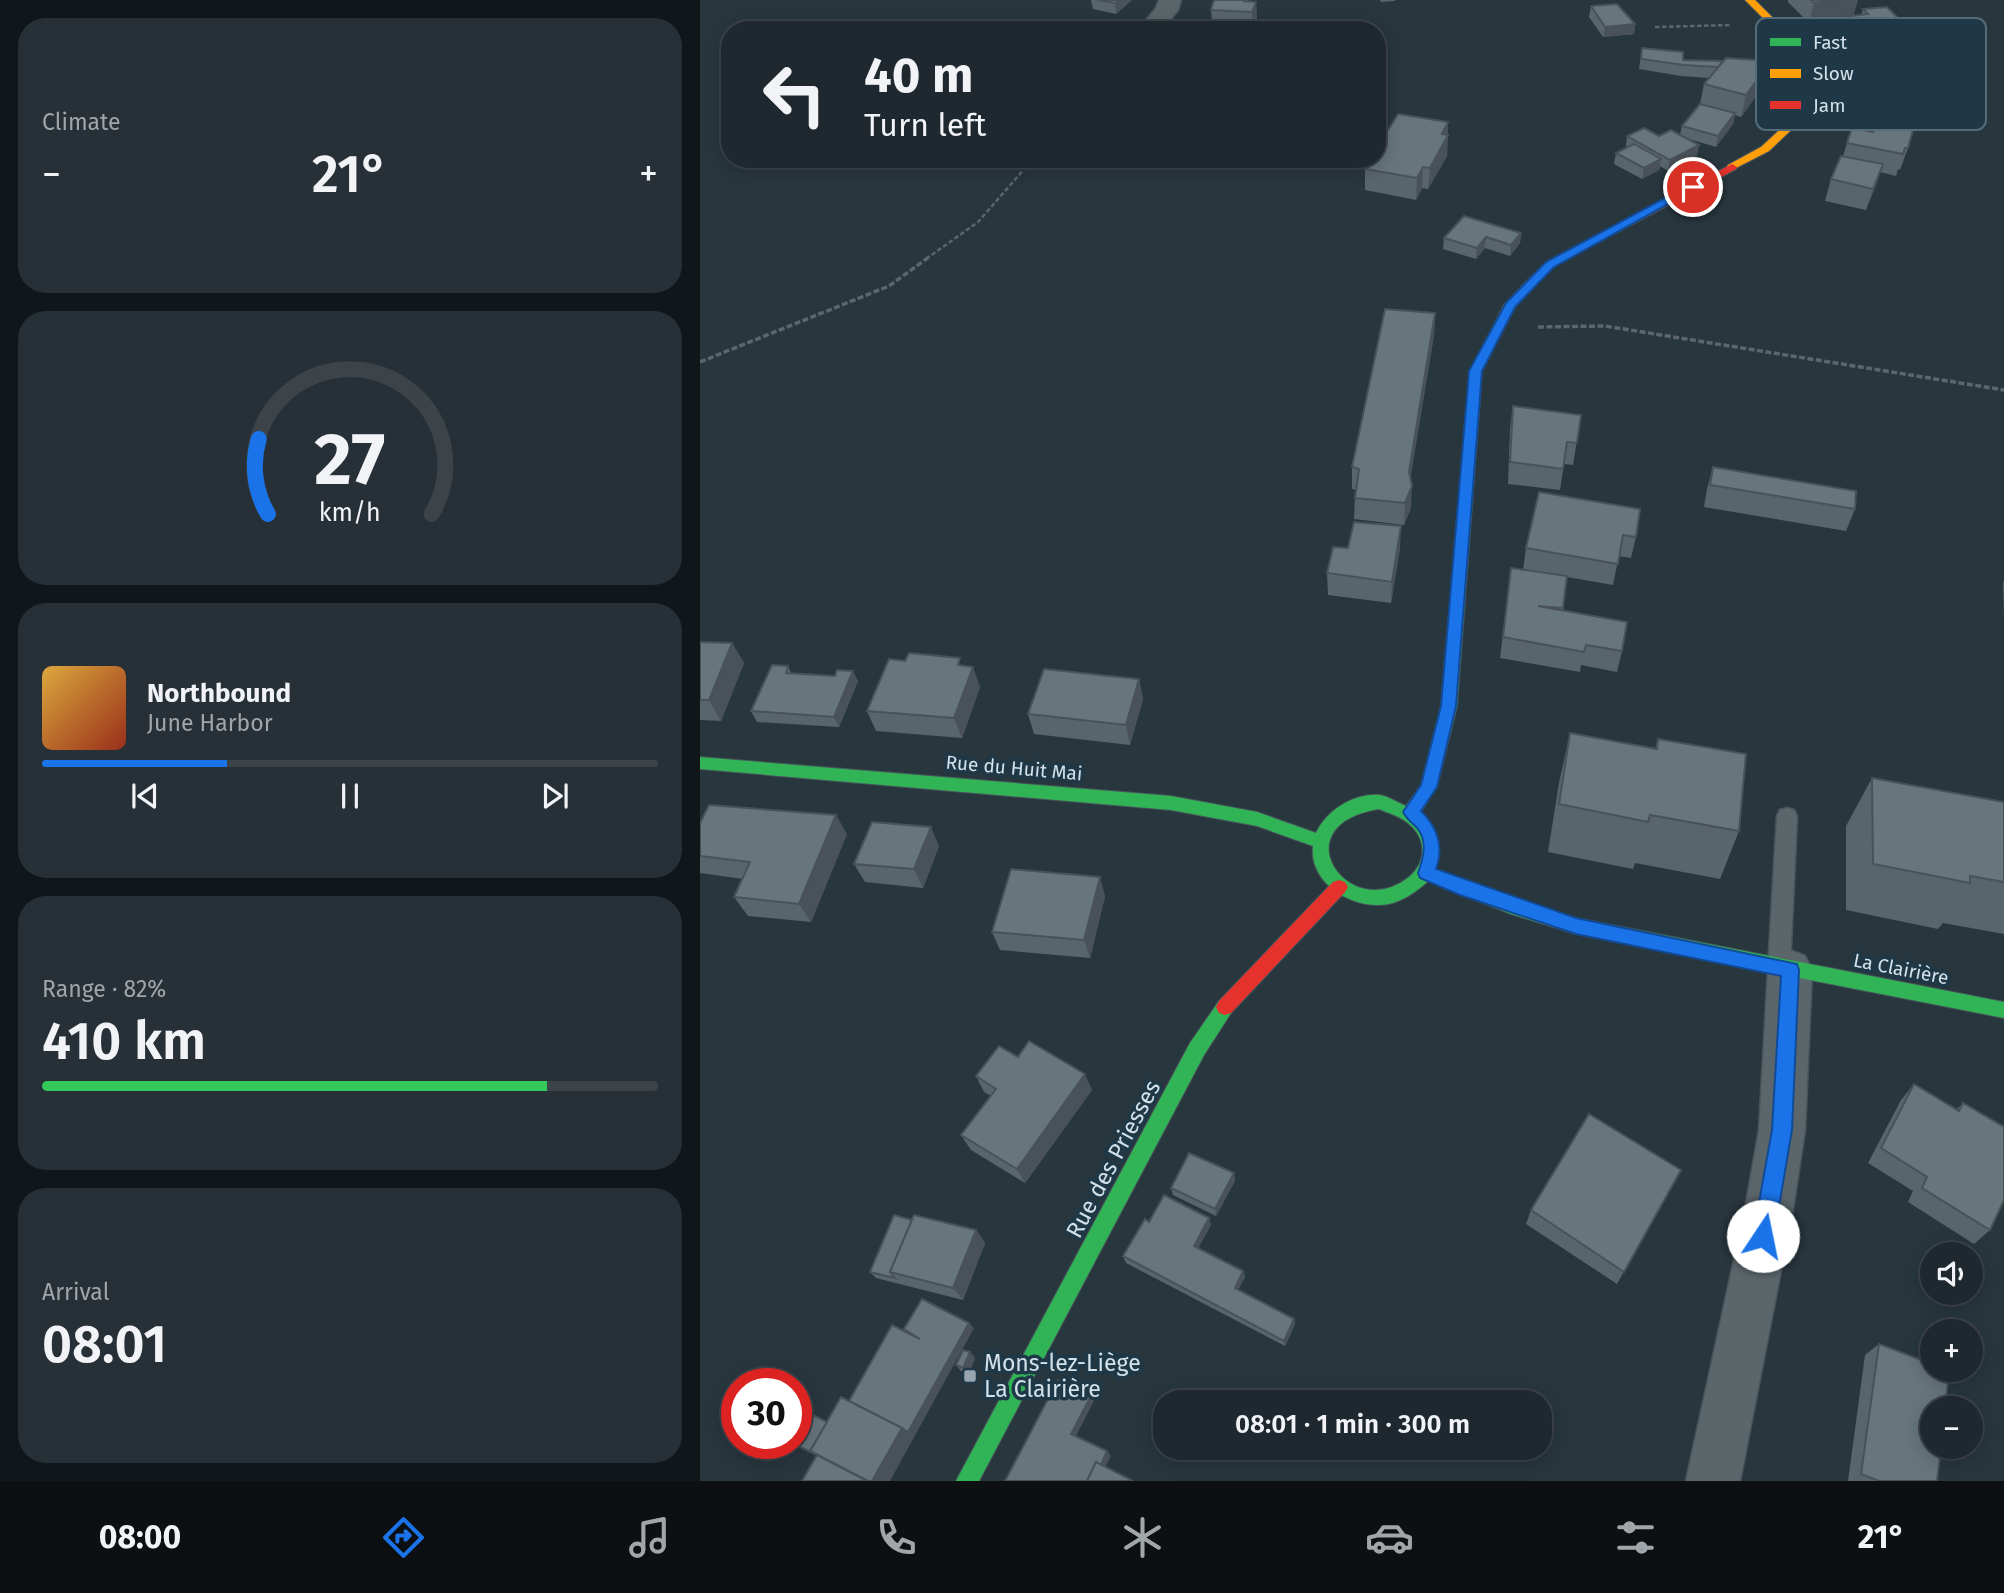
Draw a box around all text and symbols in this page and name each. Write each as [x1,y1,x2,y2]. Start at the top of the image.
legend [1756,18,1986,130]
text: Fast [1813,31,1847,54]
text: 40 m [864,46,973,105]
icon: left [749,49,840,140]
text: Slow [1813,62,1854,85]
text: Jam [1813,94,1845,117]
text: Turn left [864,106,986,144]
text: Climate [42,108,121,136]
text: 21° [312,143,388,206]
text: − [42,151,61,197]
text: + [639,151,658,197]
pin [1663,157,1723,217]
icon: arrive [1674,168,1712,206]
text: 27 [315,416,385,503]
text: km/h [319,498,381,528]
text: Northbound [147,678,291,709]
text: June Harbor [147,709,273,737]
street label: Rue du Huit Mai [945,751,1083,785]
icon: previous [126,777,164,815]
icon: pause [331,777,369,815]
icon: next [536,777,574,815]
street label: La Clairière [1851,949,1951,989]
text: Range · 82% [42,975,166,1003]
text: 410 km [42,1010,206,1073]
street label: Rue des Priesses [1060,1075,1166,1243]
position arrow [1726,1199,1800,1273]
map controls [1920,1242,1983,1459]
button: sound [1920,1242,1983,1305]
text: Arrival [42,1278,109,1306]
text: 08:01 [42,1313,167,1376]
button: + [1920,1319,1983,1382]
place label: Mons-lez-Liège La Clairière [984,1349,1141,1403]
speed limit sign: 30 [721,1368,812,1459]
marker: Mons-lez-Liège La Clairière [962,1368,978,1384]
button: − [1920,1396,1983,1459]
text: 08:01 · 1 min · 300 m [1235,1409,1470,1440]
icon: directions [379,1513,428,1562]
icon: music [625,1513,674,1562]
icon: phone [872,1513,921,1562]
icon: climate [1118,1513,1167,1562]
icon: car [1365,1513,1414,1562]
icon: filters [1611,1513,1660,1562]
text: 08:00 [99,1518,181,1556]
text: 21° [1858,1518,1905,1556]

